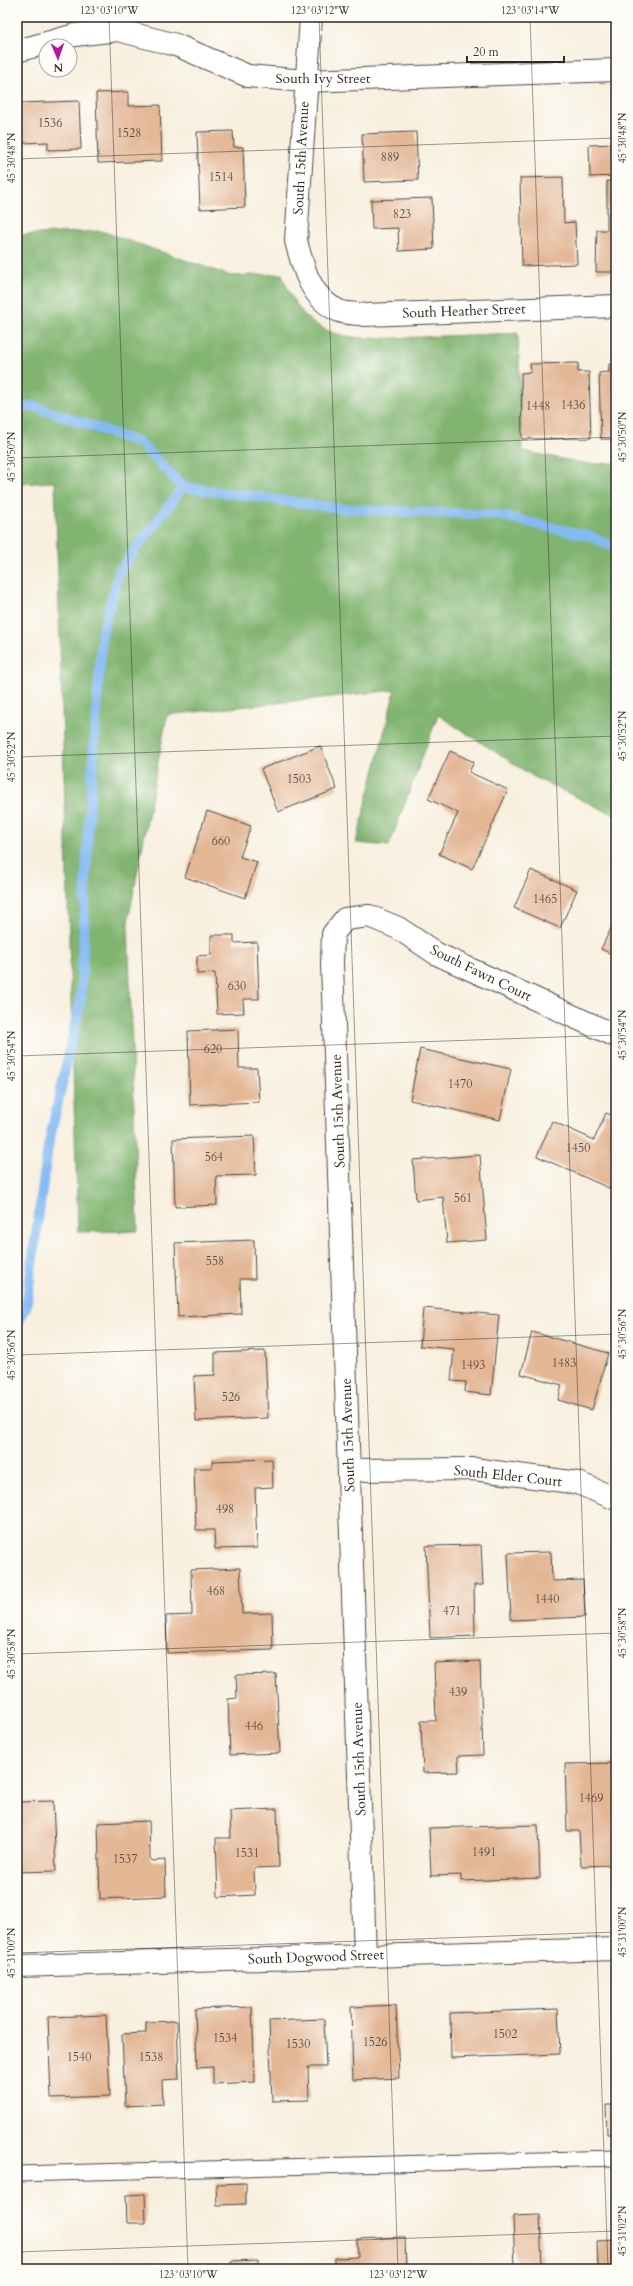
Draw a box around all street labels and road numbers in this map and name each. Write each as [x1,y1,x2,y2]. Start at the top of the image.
street label: South Ivy Street [276,69,371,88]
street label: South 15th Avenue [289,101,313,215]
street label: South Heather Street [402,299,526,323]
street label: South Fawn Court [427,940,535,1006]
street label: South 15th Avenue [327,1054,349,1168]
street label: South 15th Avenue [337,1378,359,1492]
street label: South Elder Court [453,1461,564,1491]
street label: South 15th Avenue [348,1702,370,1816]
street label: South Dogwood Street [248,1945,385,1969]

